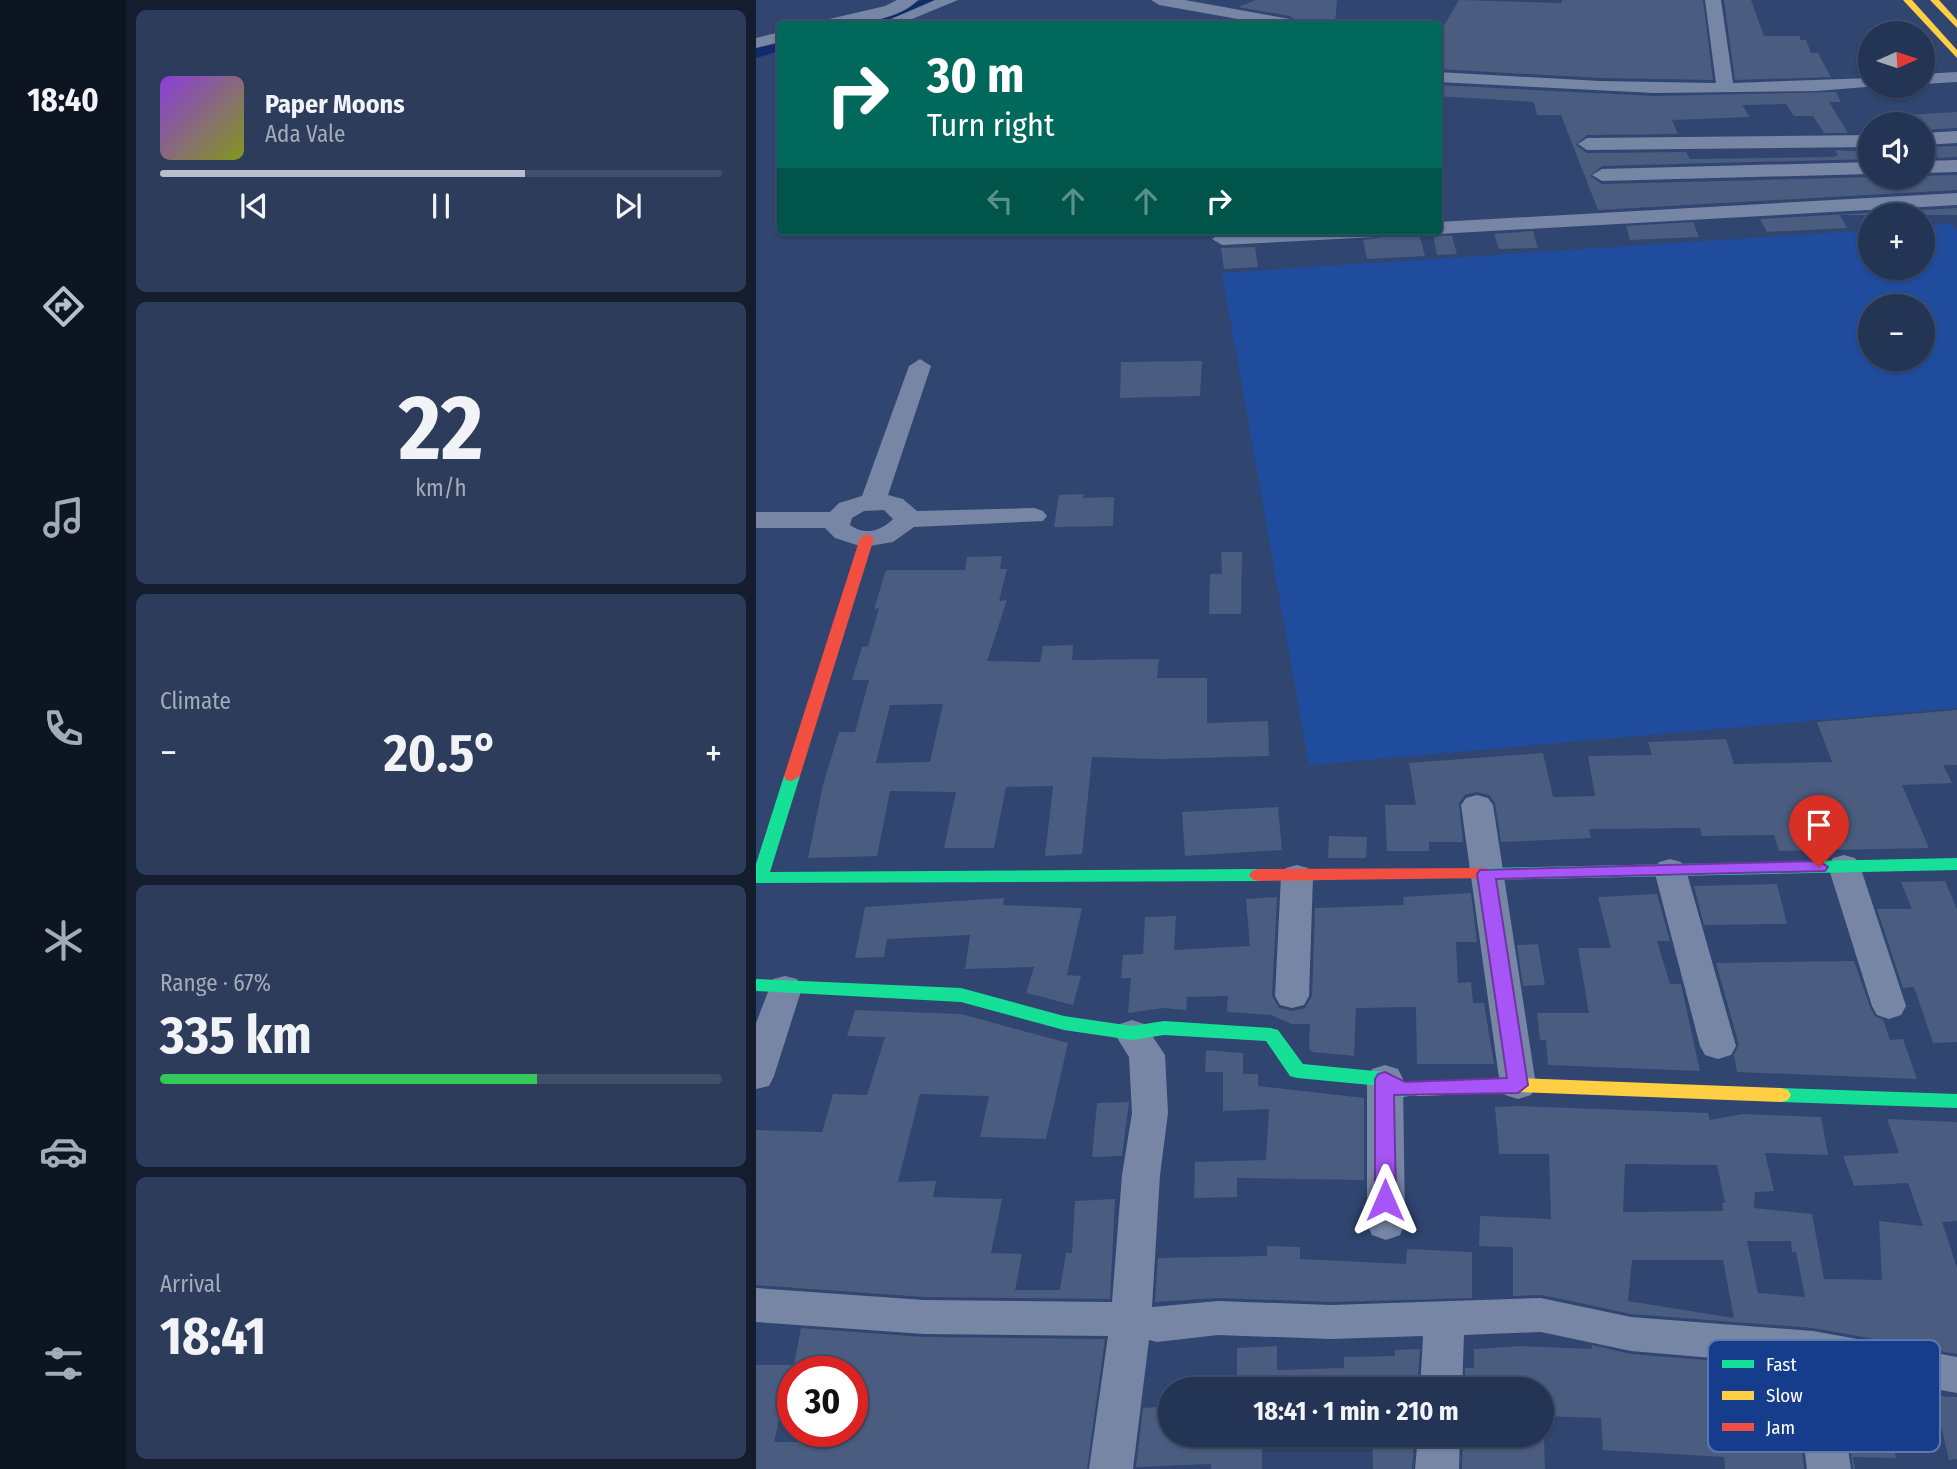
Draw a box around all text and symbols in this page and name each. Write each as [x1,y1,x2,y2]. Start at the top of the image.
north arrow [1858,21,1936,98]
map controls [1858,21,1935,371]
text: 30 m [927,46,1025,105]
icon: right [812,49,903,140]
text: 18:40 [27,81,99,119]
text: Paper Moons [265,89,405,120]
text: Turn right [927,106,1054,144]
button: sound [1858,112,1935,189]
text: Ada Vale [265,120,345,148]
icon: left [981,182,1019,220]
icon: ahead [1054,182,1092,220]
icon: ahead [1127,182,1165,220]
icon: right [1200,182,1238,220]
icon: previous [235,187,273,225]
icon: pause [422,187,460,225]
icon: next [609,187,647,225]
button: + [1858,203,1935,280]
icon: directions [39,282,88,331]
button: − [1858,294,1935,371]
text: 22 [399,374,483,483]
text: km/h [415,474,467,502]
icon: music [39,493,88,542]
text: Climate [160,687,231,715]
icon: phone [39,704,88,753]
text: 20.5° [384,722,498,785]
text: − [160,730,177,776]
text: + [705,730,722,776]
pin [1789,795,1849,867]
icon: arrive [1800,806,1838,844]
icon: climate [39,916,88,965]
text: Range · 67% [160,969,271,997]
text: 335 km [160,1004,312,1067]
icon: car [39,1127,88,1176]
position arrow [1348,1163,1422,1237]
text: Arrival [160,1270,221,1298]
text: 18:41 [160,1305,266,1368]
icon: filters [39,1339,88,1388]
legend [1708,1340,1940,1452]
text: Fast [1766,1353,1797,1376]
speed limit sign: 30 [777,1356,868,1447]
text: Slow [1766,1384,1803,1407]
text: 18:41 · 1 min · 210 m [1253,1396,1459,1427]
text: Jam [1766,1416,1795,1439]

